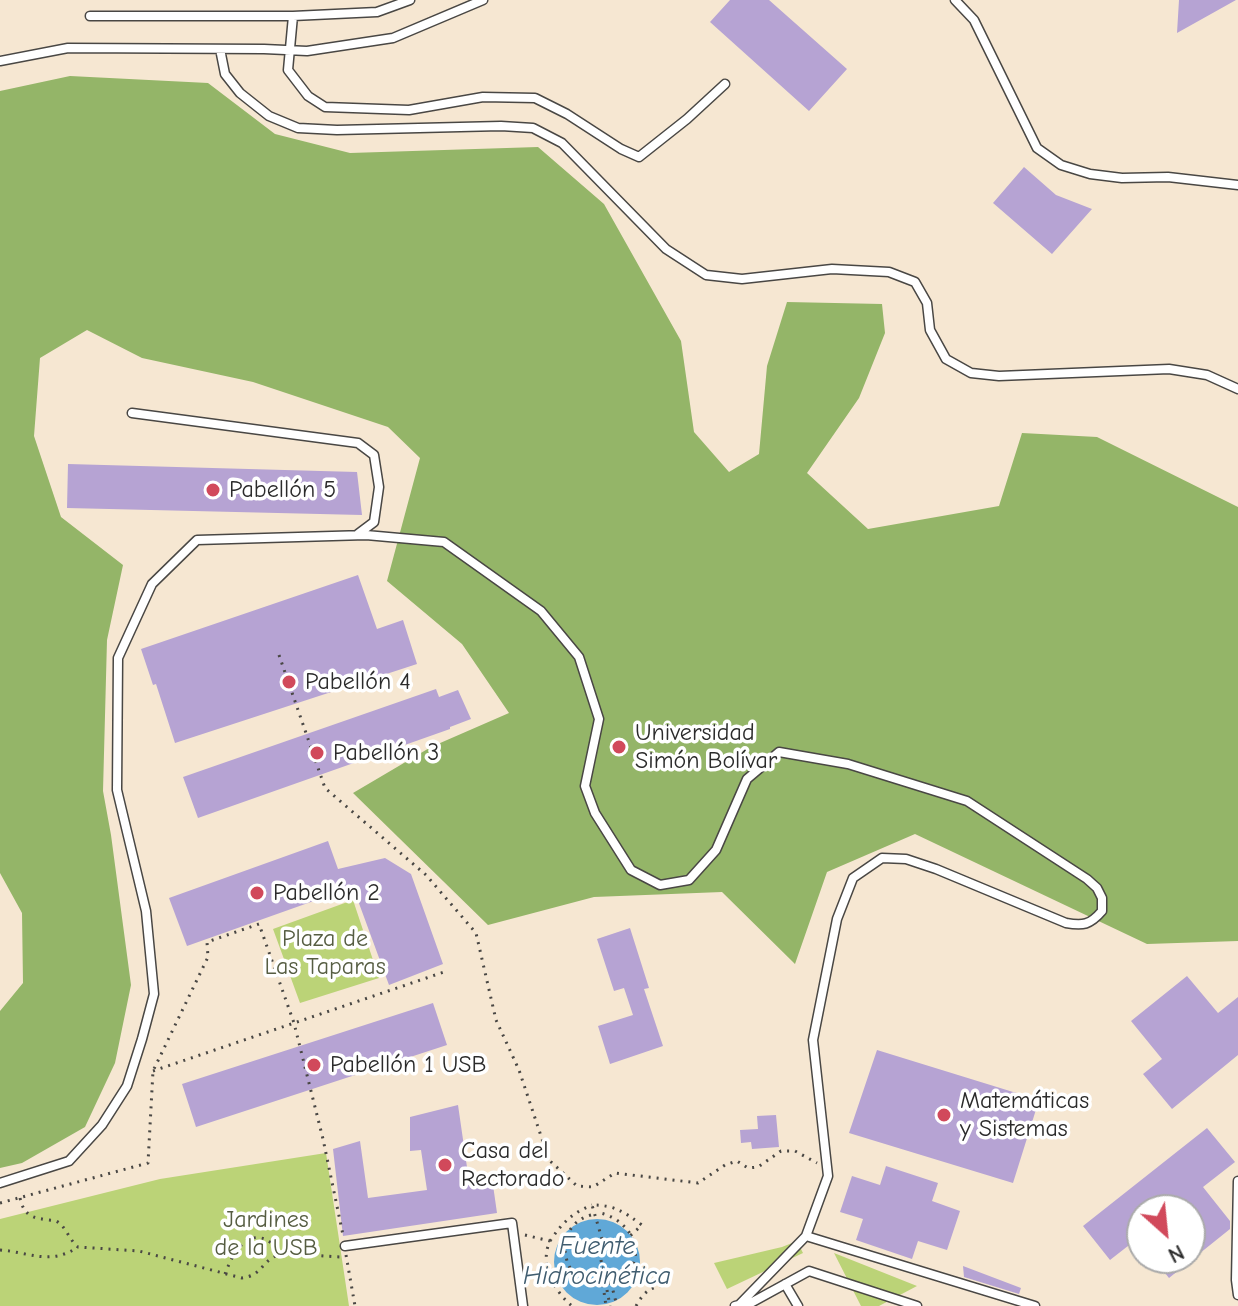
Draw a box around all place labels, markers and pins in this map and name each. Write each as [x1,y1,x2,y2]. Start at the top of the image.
place label: Pabellón 5 [229,476,336,504]
marker: Pabellón 5 [204,481,222,499]
place label: Pabellón 4 [305,668,411,696]
marker: Pabellón 4 [280,673,298,691]
place label: Universidad Simón Bolívar [635,719,777,775]
marker: Universidad Simón Bolívar [610,738,628,756]
place label: Pabellón 3 [333,739,439,767]
marker: Pabellón 3 [308,744,326,762]
place label: Pabellón 2 [273,879,380,907]
marker: Pabellón 2 [248,884,266,902]
place label: Pabellón 1 USB [330,1051,486,1079]
marker: Pabellón 1 USB [305,1056,323,1074]
place label: Matemáticas y Sistemas [960,1087,1089,1143]
marker: Matemáticas y Sistemas [935,1106,953,1124]
place label: Casa del Rectorado [461,1137,564,1193]
marker: Casa del Rectorado [436,1156,454,1174]

